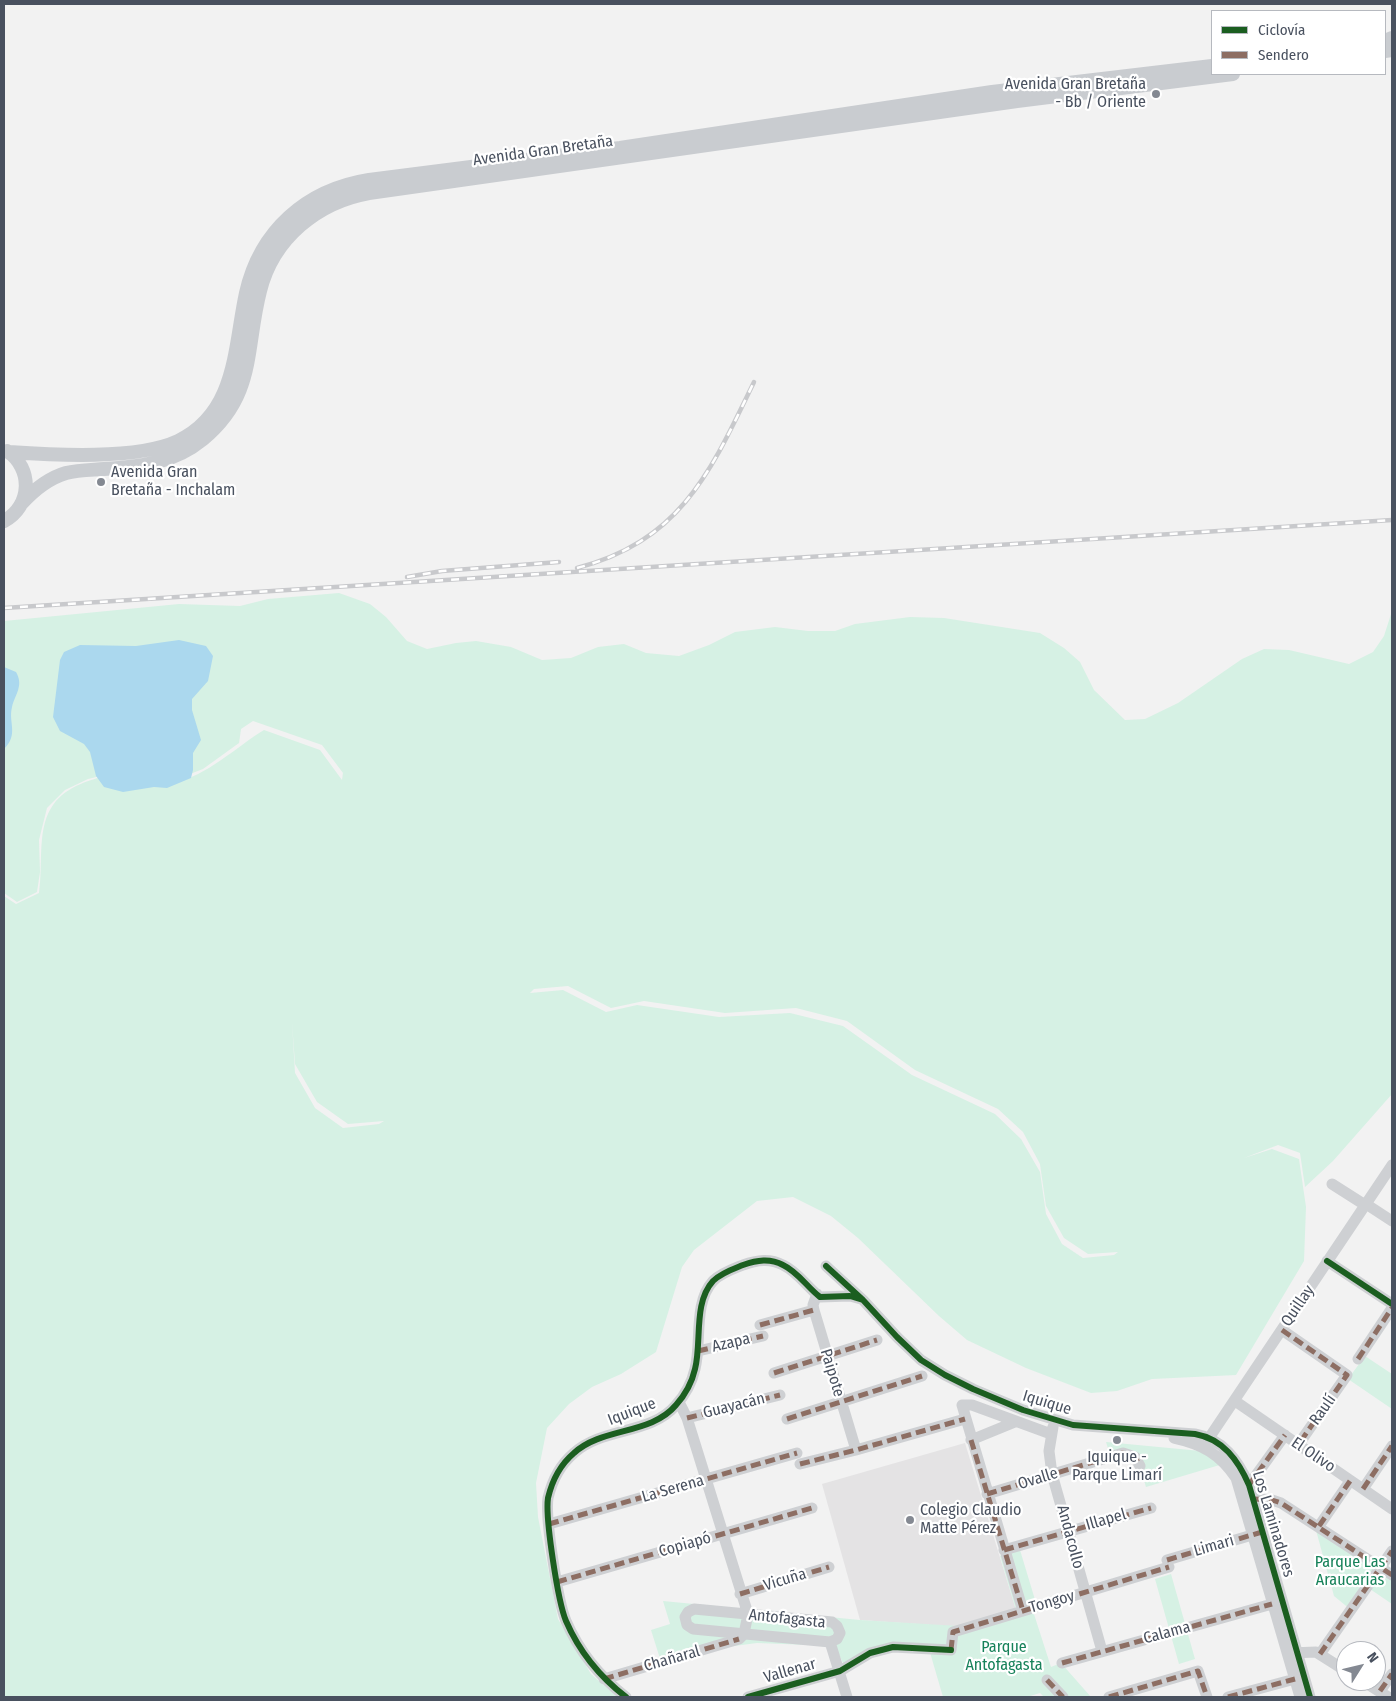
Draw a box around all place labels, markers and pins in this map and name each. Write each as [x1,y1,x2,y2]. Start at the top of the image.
place label: Avenida Gran Bretaña - Bb / Oriente [1005,75,1146,113]
marker: Avenida Gran Bretaña - Bb / Oriente [1150,88,1162,100]
place label: Avenida Gran Bretaña - Inchalam [111,463,235,501]
marker: Avenida Gran Bretaña - Inchalam [95,476,107,488]
marker: Iquique - Parque Limarí [1111,1434,1123,1446]
place label: Iquique - Parque Limarí [1072,1448,1162,1486]
place label: Colegio Claudio Matte Pérez [920,1501,1021,1539]
marker: Colegio Claudio Matte Pérez [904,1514,916,1526]

